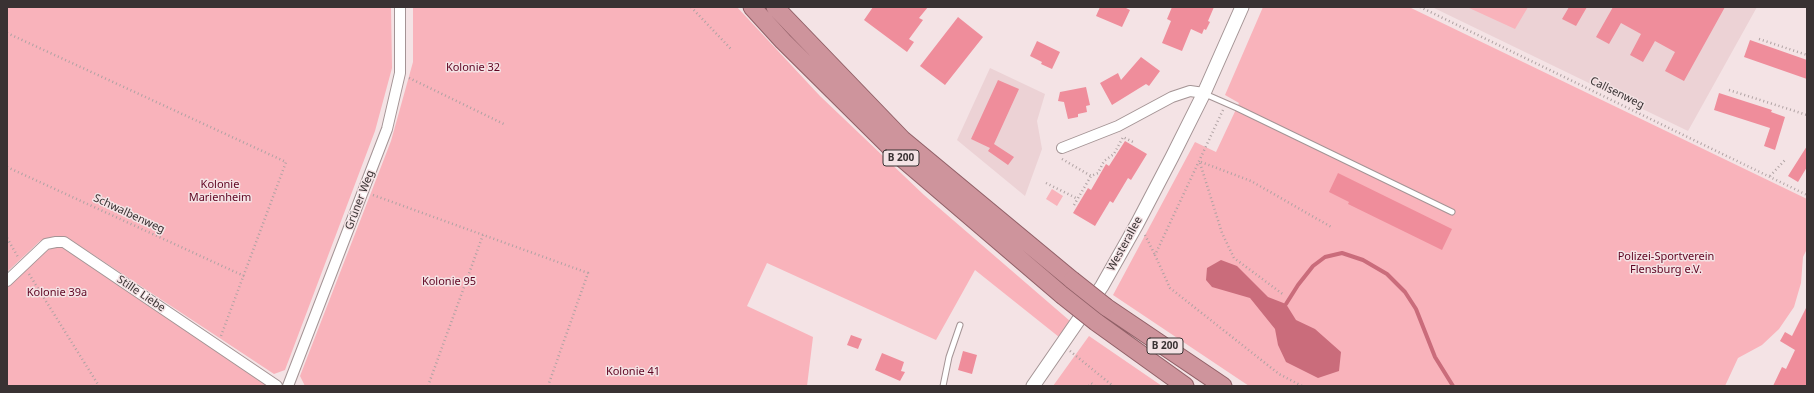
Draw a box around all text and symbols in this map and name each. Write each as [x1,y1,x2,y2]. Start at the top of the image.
park label: Kolonie 32 [446,61,500,75]
street label: Callsenweg [1588,74,1646,112]
road number: B 200 [883,150,919,166]
street label: Grüner Weg [343,168,377,232]
park label: Kolonie Marienheim [189,178,251,204]
street label: Schwalbenweg [91,192,167,236]
street label: Westerallee [1105,214,1145,274]
park label: Polizei-Sportverein Flensburg e.V. [1618,250,1714,276]
street label: Stille Liebe [114,273,168,315]
park label: Kolonie 95 [422,275,476,289]
park label: Kolonie 39a [27,286,87,300]
road number: B 200 [1147,338,1183,354]
park label: Kolonie 41 [606,365,660,379]

